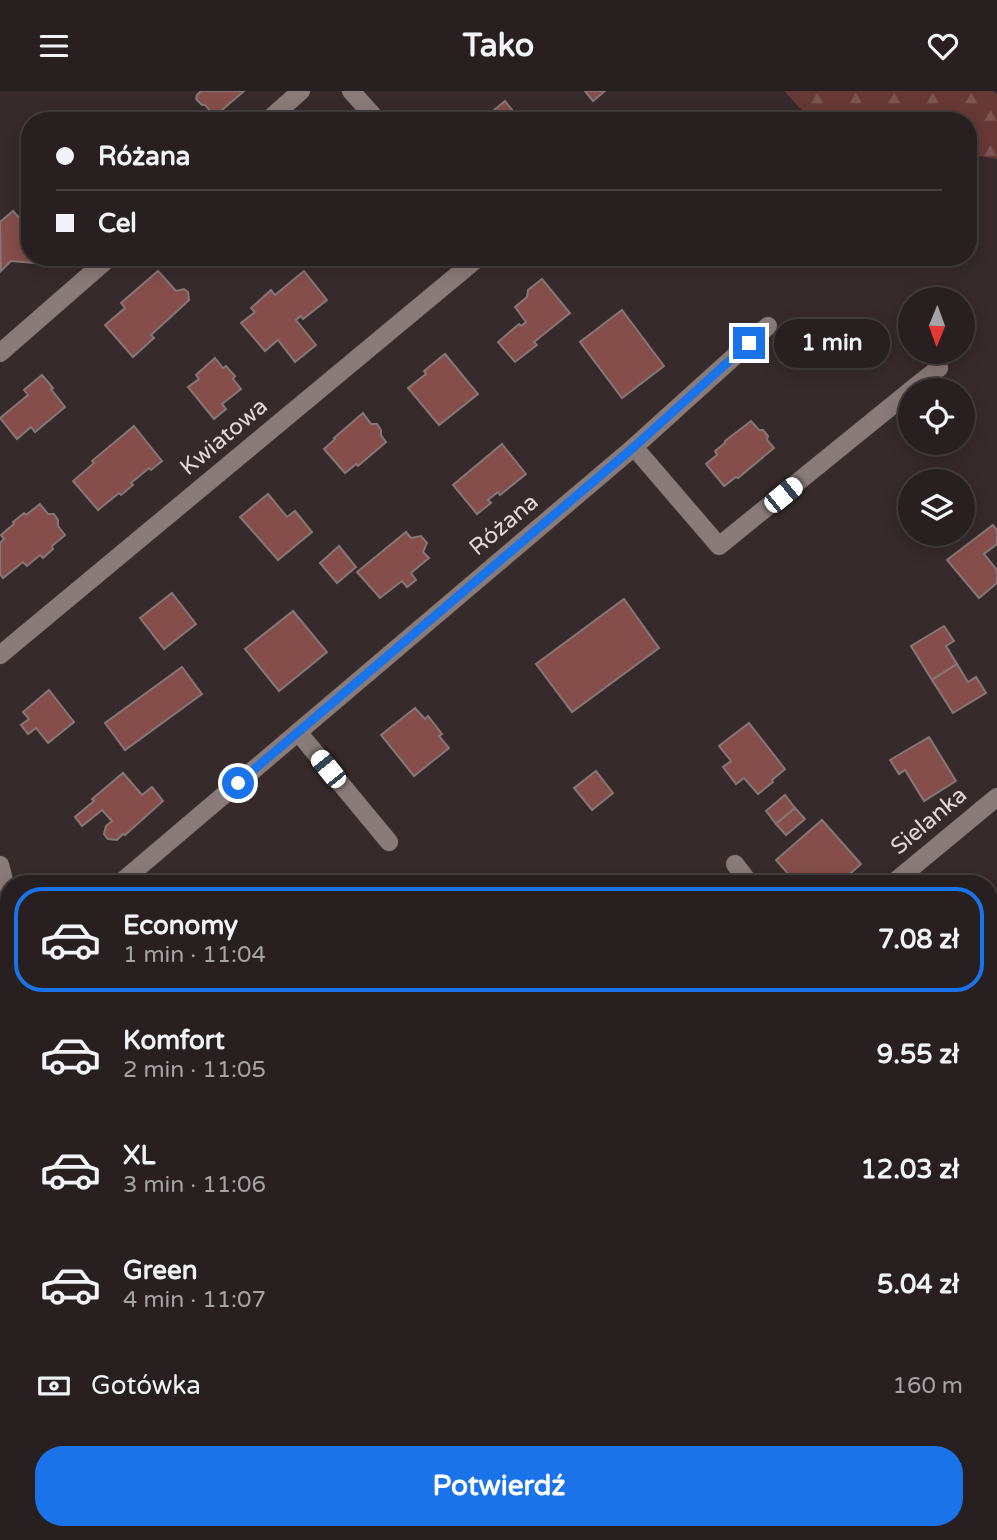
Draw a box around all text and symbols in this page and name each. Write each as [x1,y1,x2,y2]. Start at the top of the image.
icon: menu [35,27,73,65]
text: Tako [463,27,534,65]
icon: heart [924,27,962,65]
text: Różana [98,141,190,172]
text: Cel [98,208,137,239]
north arrow [898,287,975,364]
map controls [898,287,975,546]
callout: 1 min [774,319,889,367]
route end [733,327,765,359]
text: 1 min [801,329,863,357]
button: locate [898,378,975,455]
street label: Kwiatowa [175,392,273,482]
button: layers [898,469,975,546]
car [761,474,806,516]
street label: Różana [464,488,544,562]
car [307,746,350,792]
route start [222,767,254,799]
street label: Sielanka [885,781,973,861]
icon: car [39,908,102,971]
text: Economy [123,910,238,941]
text: 7.08 zł [878,924,959,955]
text: 1 min · 11:04 [123,941,266,969]
icon: car [39,1023,102,1086]
text: Komfort [123,1025,225,1056]
text: 9.55 zł [877,1039,959,1070]
text: 2 min · 11:05 [123,1056,266,1084]
icon: car [39,1138,102,1201]
text: XL [123,1140,155,1171]
text: 12.03 zł [860,1154,959,1185]
text: 3 min · 11:06 [123,1171,266,1199]
icon: car [39,1253,102,1316]
text: Green [123,1255,198,1286]
text: 5.04 zł [877,1269,959,1300]
text: 4 min · 11:07 [123,1286,266,1314]
icon: cash [35,1367,73,1405]
text: Gotówka [91,1370,201,1401]
text: 160 m [893,1372,963,1400]
button: Potwierdź [35,1446,963,1526]

